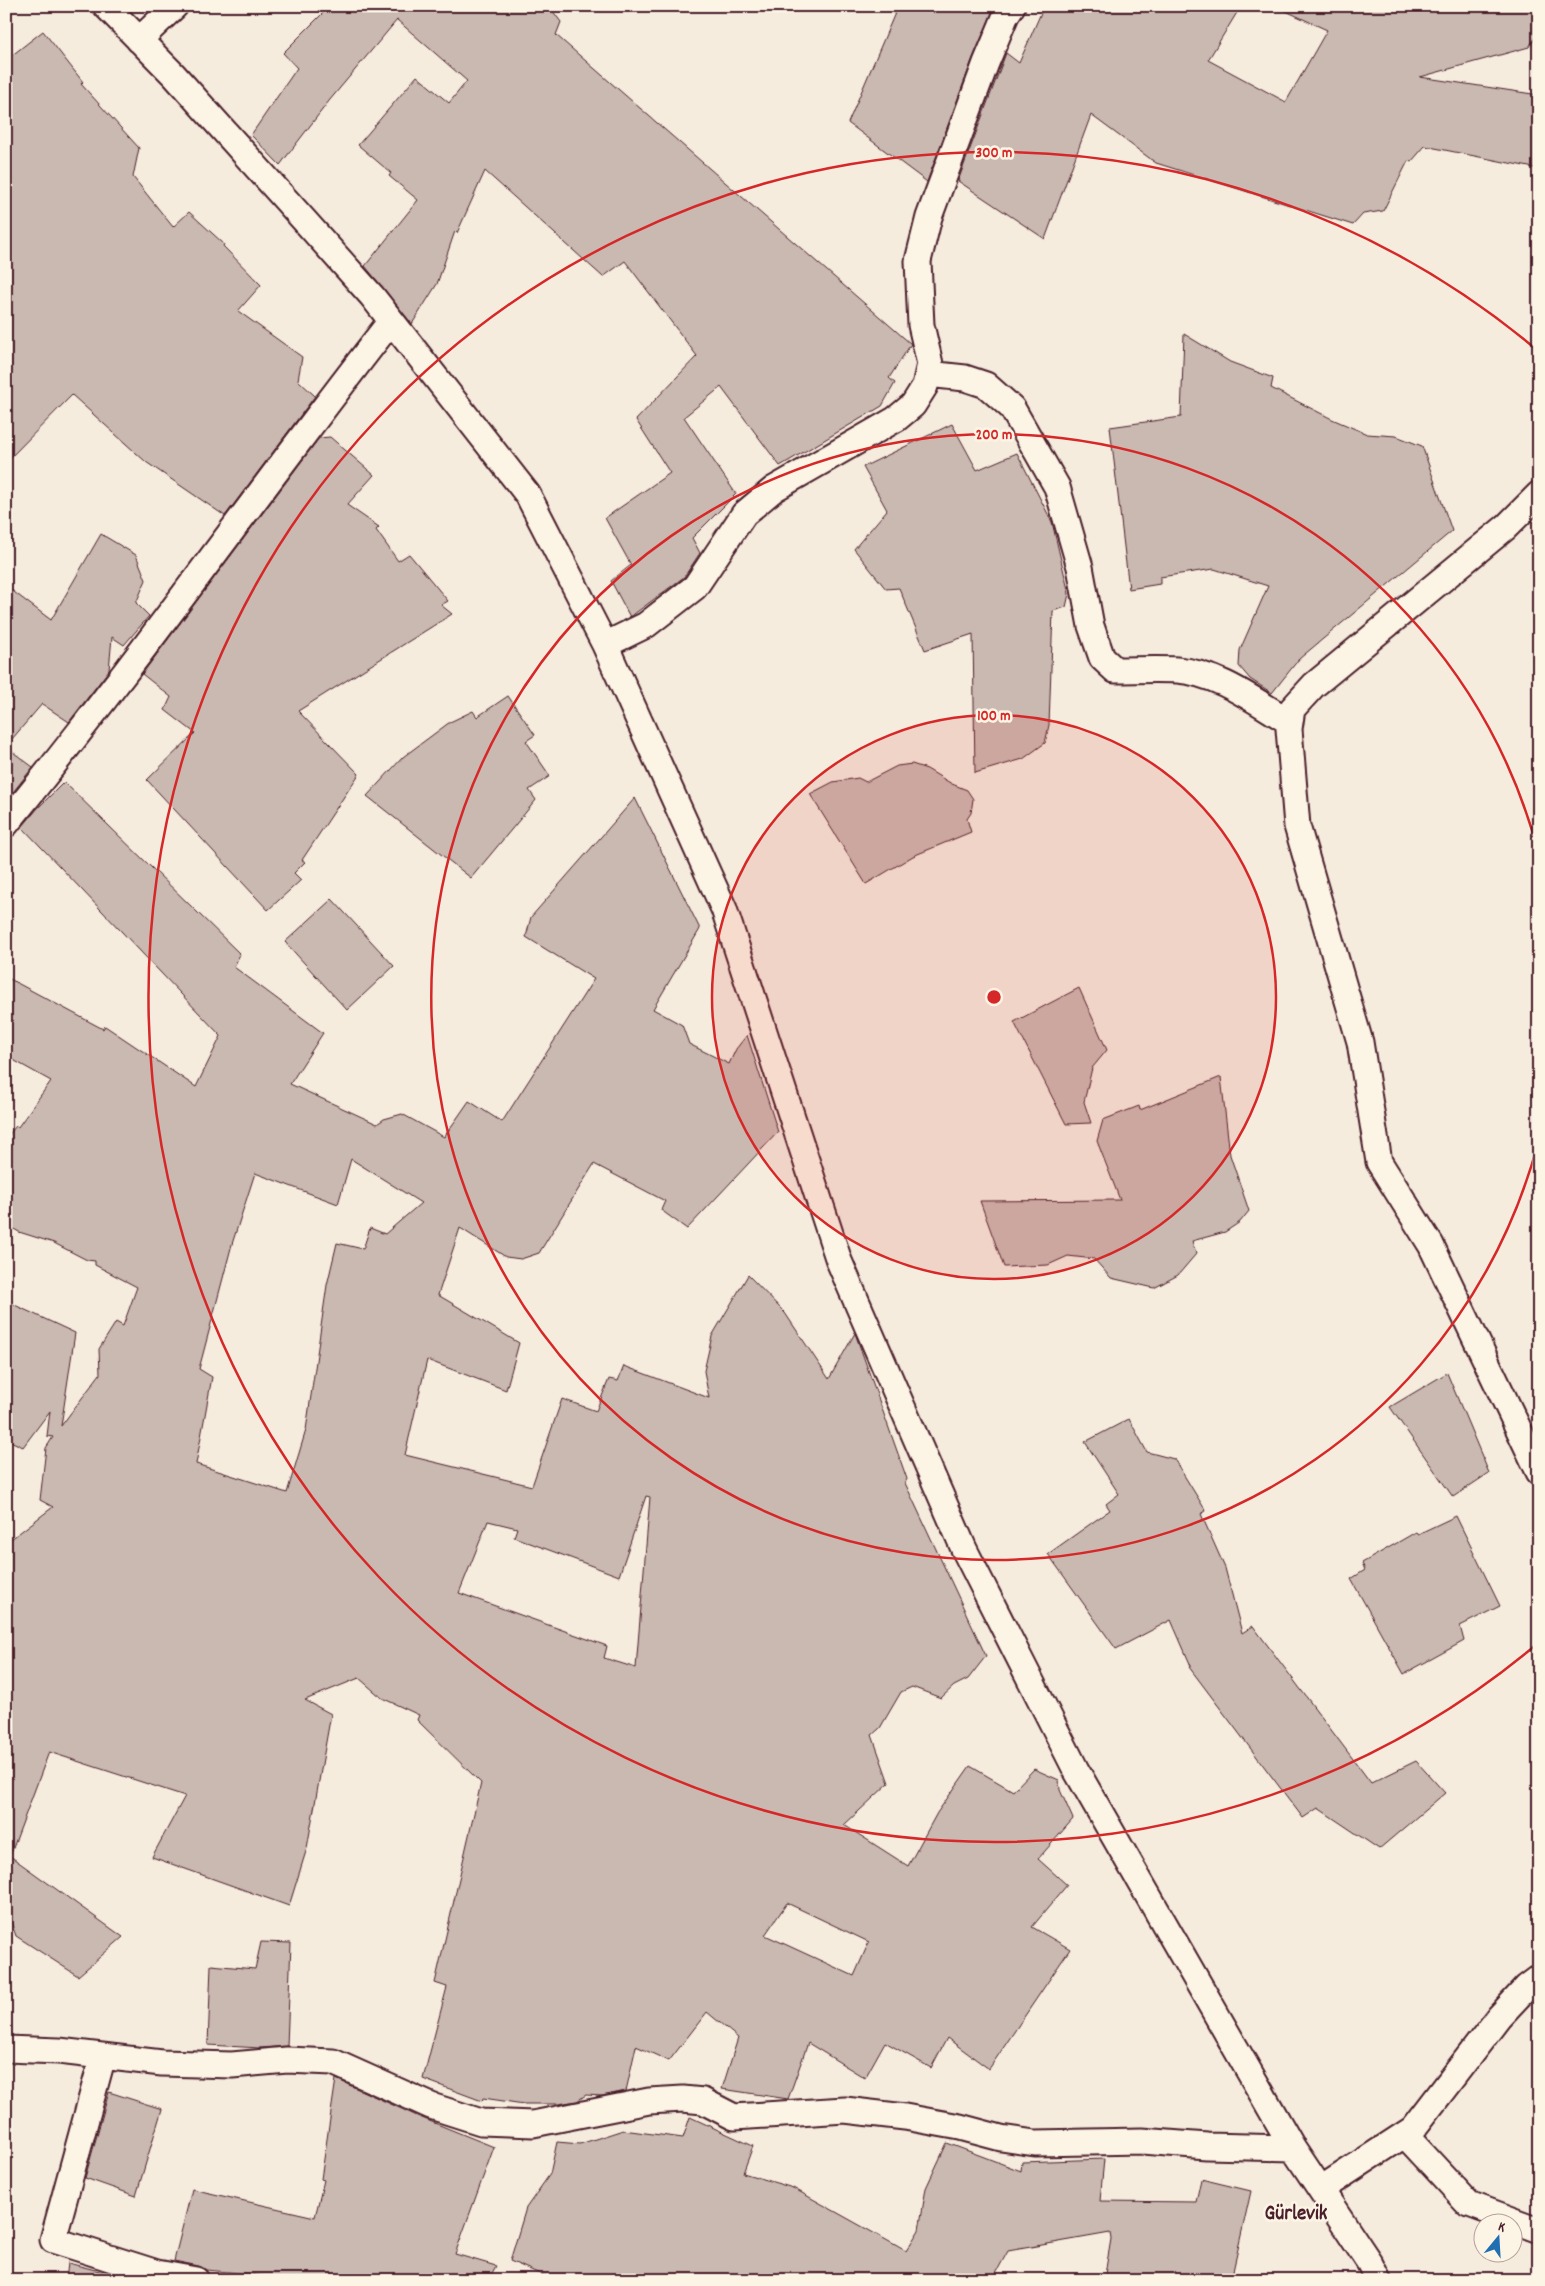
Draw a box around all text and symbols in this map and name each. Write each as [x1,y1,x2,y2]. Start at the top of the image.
text: 300 m [976,143,1012,165]
text: 200 m [976,425,1012,447]
text: 100 m [977,706,1011,728]
centre of rings [985,988,1003,1006]
district label: Gürlevik [1265,2200,1328,2230]
north arrow [1472,2214,1522,2264]
text: K [1495,2217,1508,2238]

